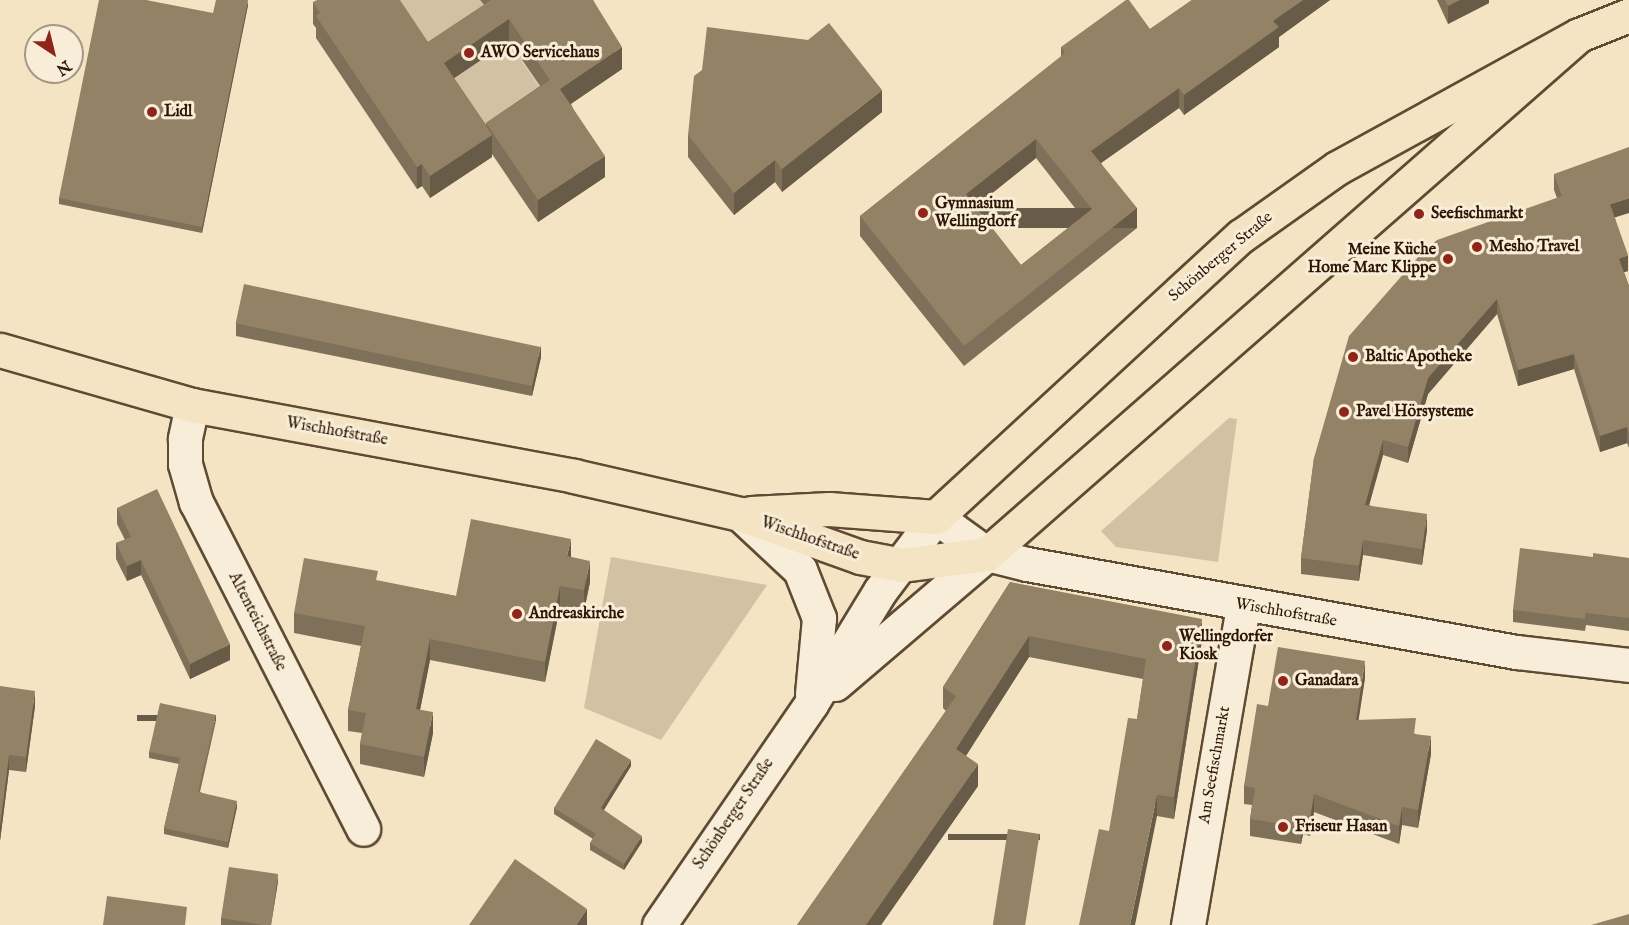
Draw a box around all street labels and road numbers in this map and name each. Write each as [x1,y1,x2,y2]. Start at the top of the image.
street label: Schönberger Straße [1165,208,1277,306]
street label: Wischhofstraße [285,414,389,450]
street label: Wischhofstraße [758,513,862,565]
street label: Altenteichstraße [224,569,290,675]
street label: Wischhofstraße [1234,595,1338,631]
street label: Am Seefischmarkt [1195,705,1235,825]
street label: Schönberger Straße [690,755,778,873]

